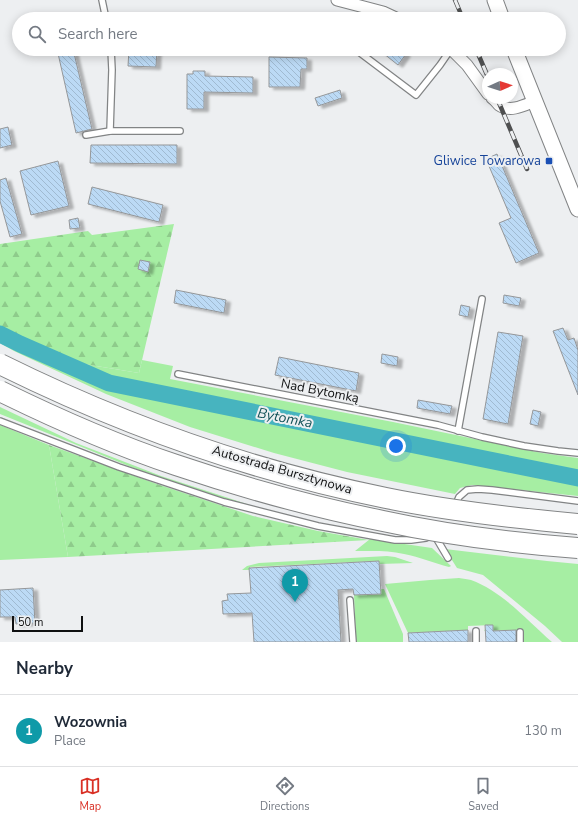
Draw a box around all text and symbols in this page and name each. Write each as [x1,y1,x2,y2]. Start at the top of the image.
search box [12,12,566,56]
icon: search [26,23,48,45]
text: Search here [58,24,138,44]
north arrow [482,68,518,104]
place label: Gliwice Towarowa [434,152,541,170]
marker: Gliwice Towarowa [544,156,554,166]
street label: Nad Bytomką [279,375,361,407]
water label: Bytomka [256,403,314,433]
your location [386,436,406,456]
street label: Autostrada Bursztynowa [210,441,354,499]
pin: 1 [282,569,308,602]
scale bar [12,614,83,633]
text: 50 m [18,615,43,630]
text: Nearby [16,657,73,680]
text: Wozownia [54,712,127,732]
text: 1 [25,722,33,740]
text: 130 m [524,722,562,740]
text: Place [54,732,86,750]
tab: Map [79,775,101,814]
tab: Directions [260,775,310,814]
tab: Saved [468,775,499,814]

